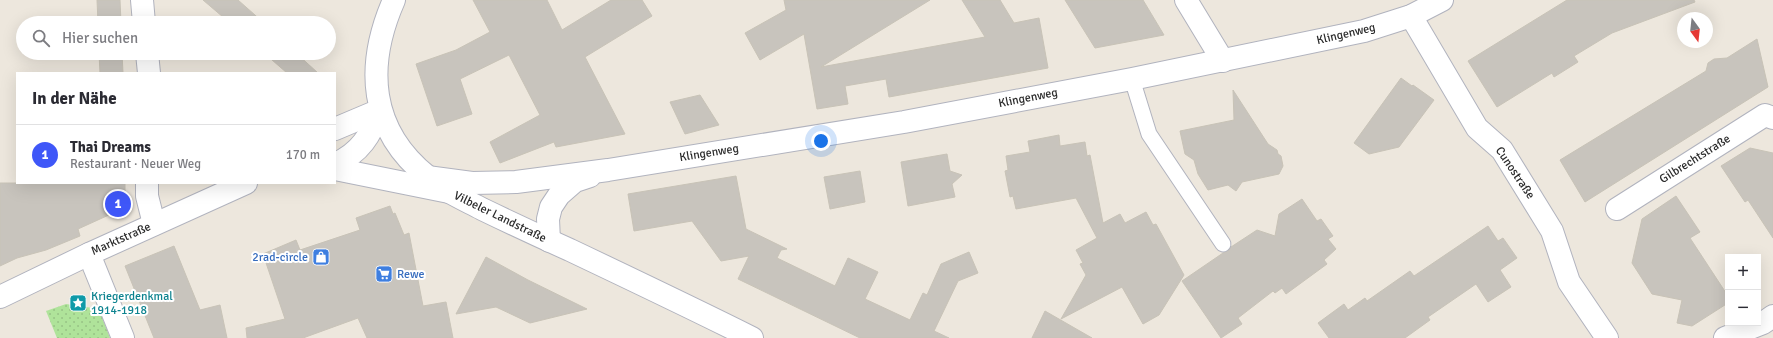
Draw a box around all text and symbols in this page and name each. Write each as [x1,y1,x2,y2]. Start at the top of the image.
north arrow [1677,12,1713,48]
search box [16,16,336,60]
street label: Klingenweg [1315,20,1377,48]
icon: search [30,27,52,49]
text: Hier suchen [62,29,138,47]
street label: Klingenweg [997,85,1059,111]
text: In der Nähe [32,88,117,109]
your location [811,131,831,151]
street label: Gilbrechtstraße [1657,131,1733,187]
text: Thai Dreams [70,138,151,156]
street label: Klingenweg [678,141,740,165]
street label: Cunostraße [1492,144,1538,202]
text: 1 [41,147,49,163]
text: 170 m [286,147,320,163]
text: Restaurant · Neuer Weg [70,156,201,172]
street label: Vilbeler Landstraße [451,188,549,246]
pin: 1 [105,189,131,219]
street label: Marktstraße [89,219,153,259]
shop icon: 2rad-circle [311,247,331,267]
place label: 2rad-circle [252,250,308,265]
map controls [1725,254,1761,326]
button: + [1725,254,1761,290]
supermarket icon: Rewe [374,264,394,284]
place label: Rewe [397,267,424,282]
place label: Kriegerdenkmal 1914-1918 [91,289,173,318]
button: − [1725,290,1761,326]
place icon: Kriegerdenkmal 1914-1918 [68,293,88,313]

